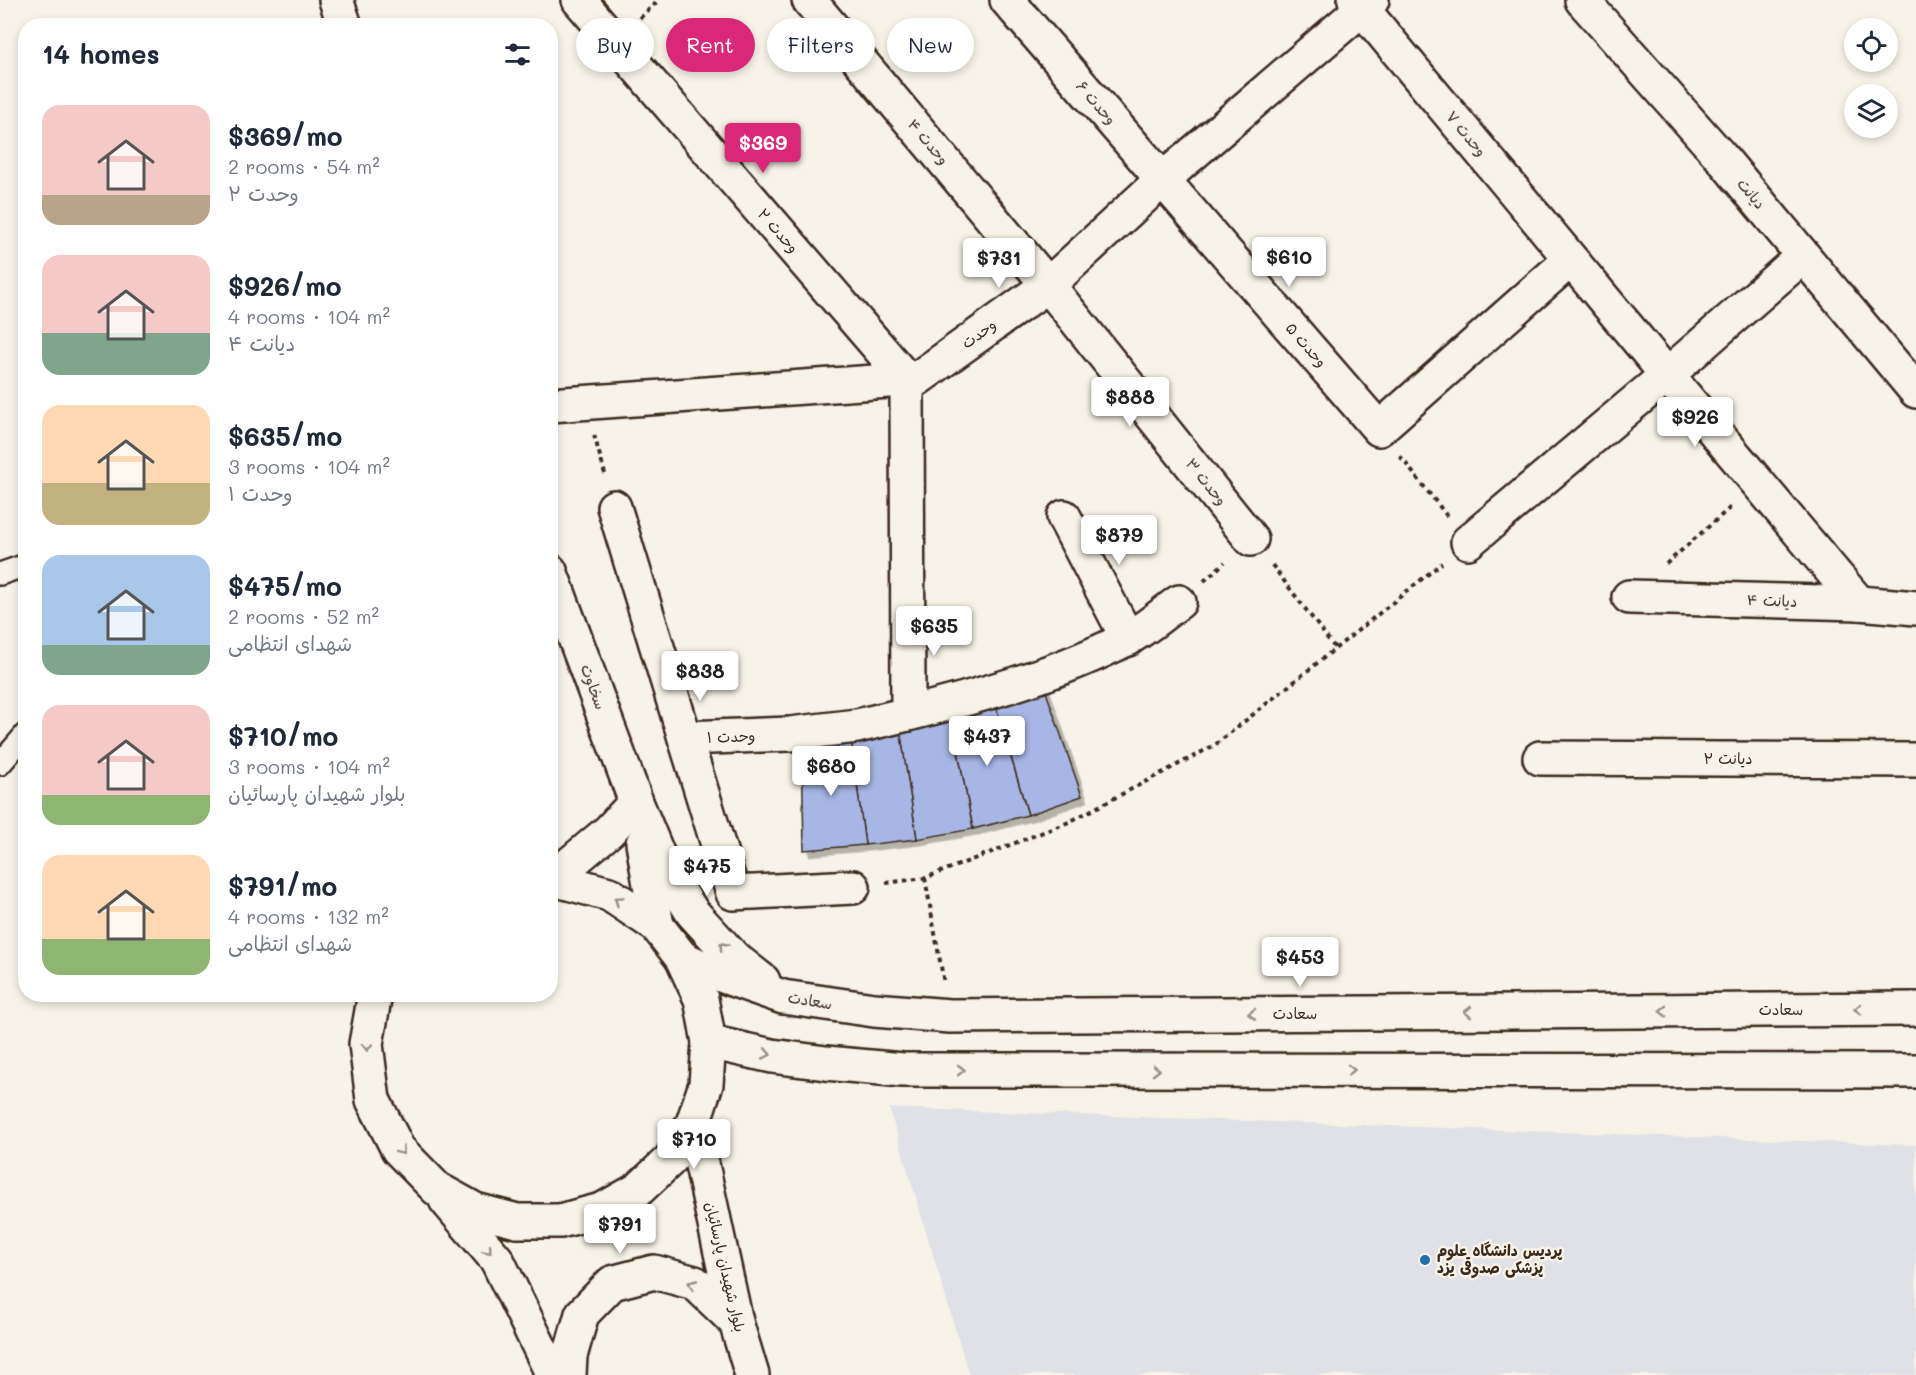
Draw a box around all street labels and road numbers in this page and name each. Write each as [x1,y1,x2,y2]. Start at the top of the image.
street label: وحدت ۶ [1072,76,1121,128]
street label: وحدت ۷ [1442,106,1492,160]
street label: وحدت ۴ [904,114,954,169]
street label: دیانت [1733,174,1770,213]
street label: وحدت ۲ [754,204,804,257]
street label: وحدت [957,314,1000,352]
street label: وحدت ۵ [1282,318,1332,371]
street label: وحدت ۳ [1182,454,1232,509]
street label: دیانت ۴ [1747,589,1798,611]
street label: سخاوت [576,661,611,712]
street label: وحدت ۱ [706,725,755,747]
street label: دیانت ۲ [1703,748,1753,768]
street label: سعادت [787,987,834,1013]
street label: سعادت [1759,999,1803,1019]
street label: سعادت [1273,1003,1317,1023]
street label: بلوار شهیدان پارسائیان [700,1200,751,1334]

